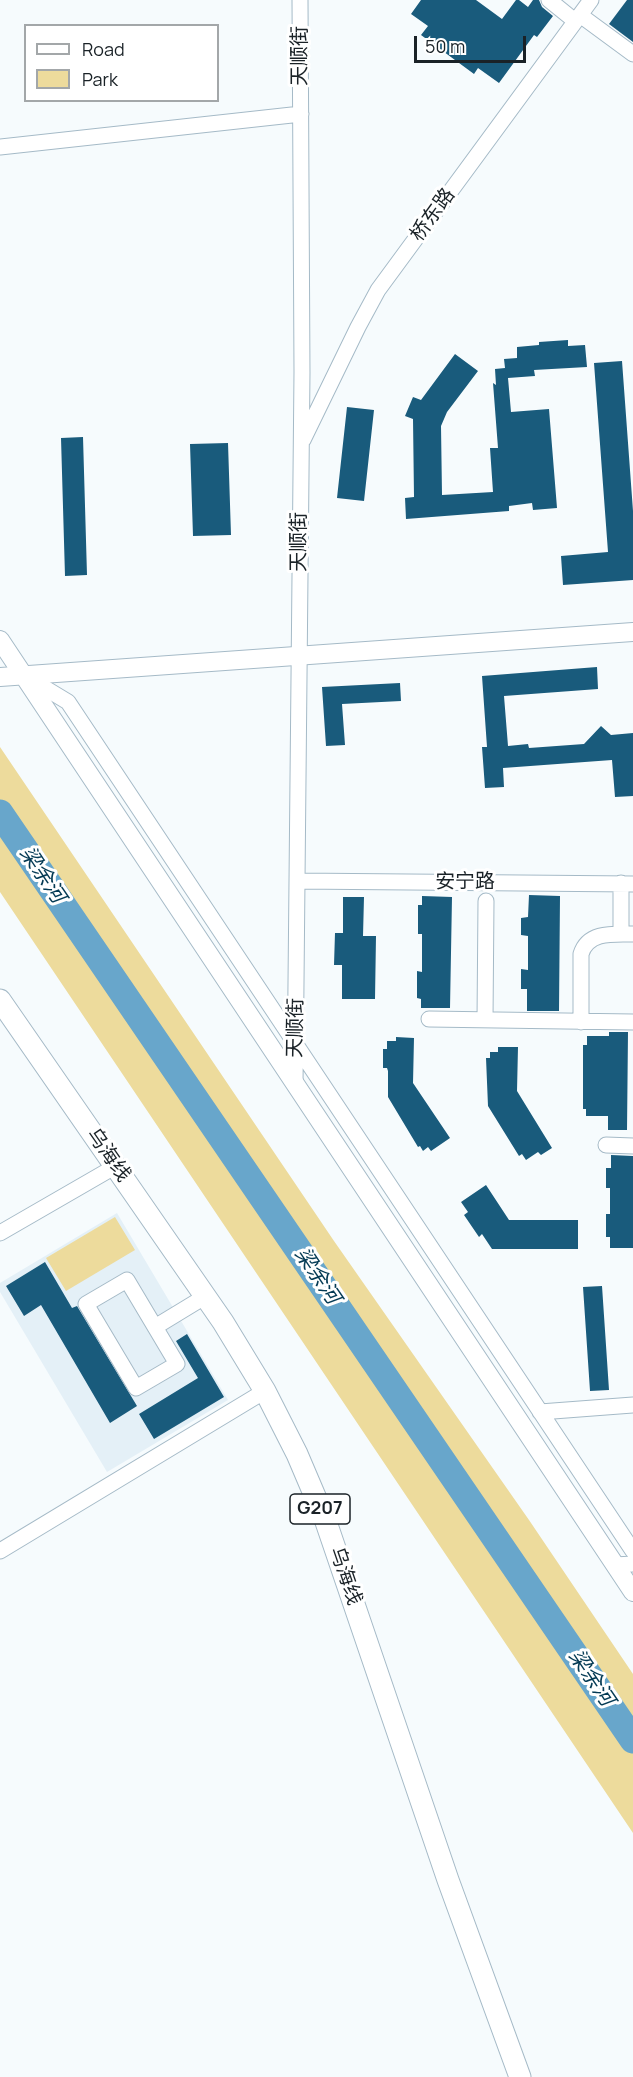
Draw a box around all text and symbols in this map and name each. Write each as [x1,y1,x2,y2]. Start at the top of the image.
legend [24,24,219,102]
scale bar [417,24,530,62]
street label: 天顺街 [288,26,312,86]
text: 50 m [425,34,465,58]
text: Road [82,37,125,61]
text: Park [82,67,118,91]
street label: 桥东路 [406,184,460,246]
street label: 天顺街 [287,512,311,572]
water label: 梁余河 [14,842,70,908]
street label: 安宁路 [435,870,495,894]
street label: 天顺街 [283,998,309,1058]
street label: 乌海线 [81,1124,135,1186]
water label: 梁余河 [289,1243,345,1309]
road number: G207 [290,1494,350,1524]
street label: 乌海线 [324,1544,366,1608]
water label: 梁余河 [563,1645,619,1711]

